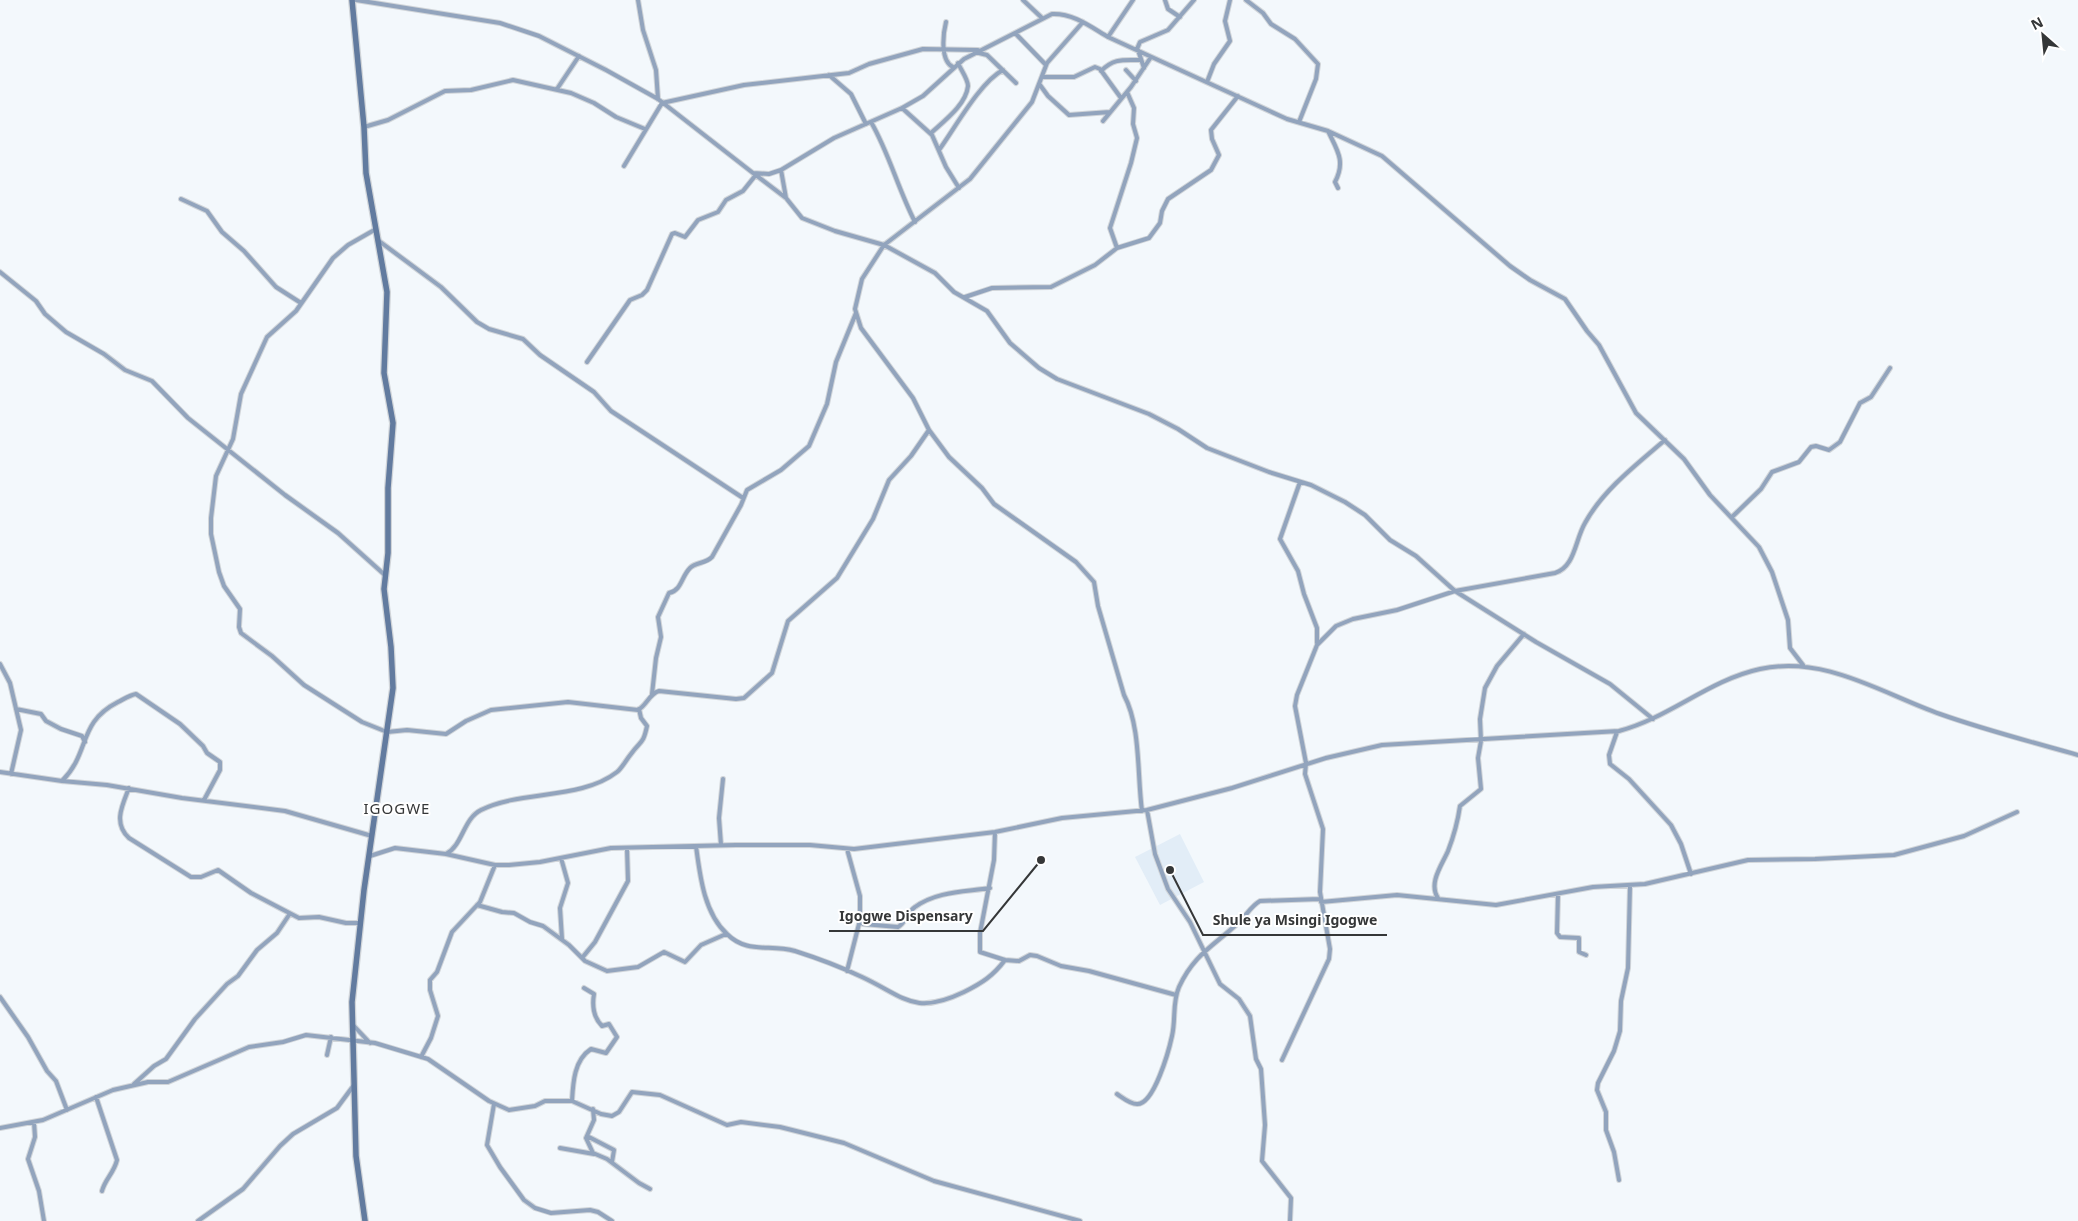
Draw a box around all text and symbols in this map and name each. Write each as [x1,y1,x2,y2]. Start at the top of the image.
north arrow [2018,10,2068,60]
text: N [2027,12,2046,34]
district label: IGOGWE [364,798,430,818]
callout: Igogwe Dispensary [829,902,983,931]
text: Igogwe Dispensary [839,906,973,925]
callout: Shule ya Msingi Igogwe [1203,906,1387,935]
text: Shule ya Msingi Igogwe [1213,910,1377,929]

